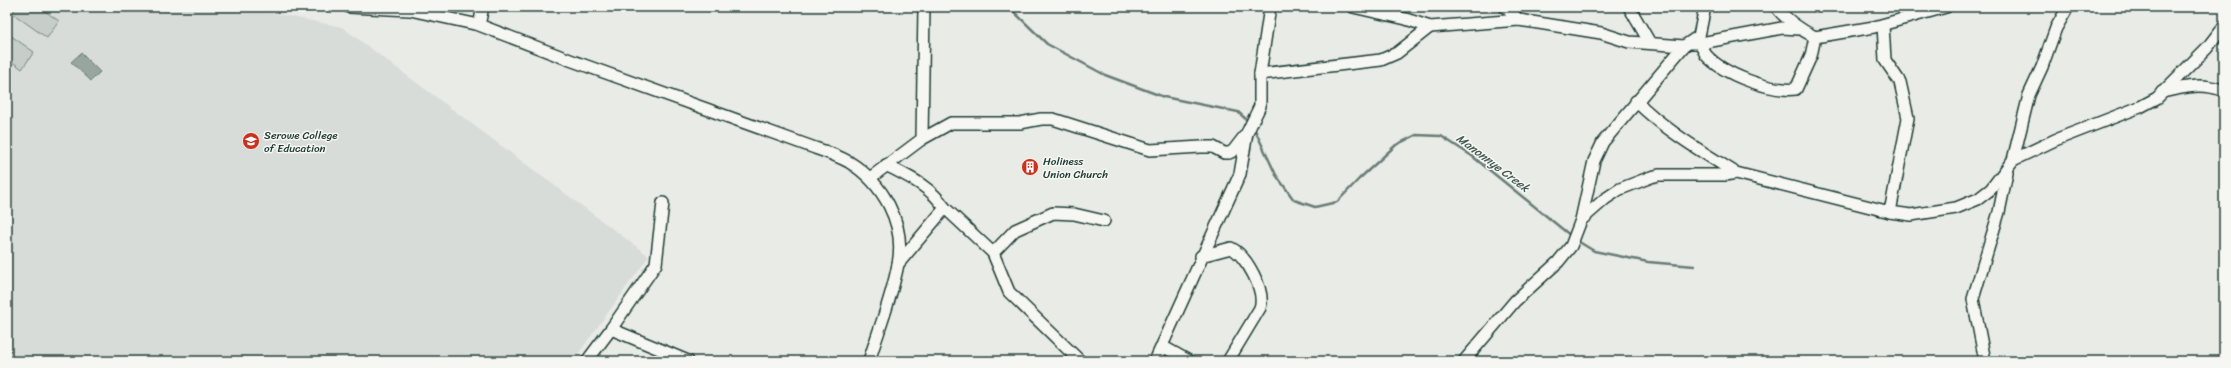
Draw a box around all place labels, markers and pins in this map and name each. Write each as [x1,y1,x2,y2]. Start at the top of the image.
place label: Serowe College of Education [264,126,338,158]
school or university icon: Serowe College of Education [241,131,261,151]
place label: Holiness Union Church [1043,152,1108,184]
building icon: Holiness Union Church [1020,157,1040,177]

